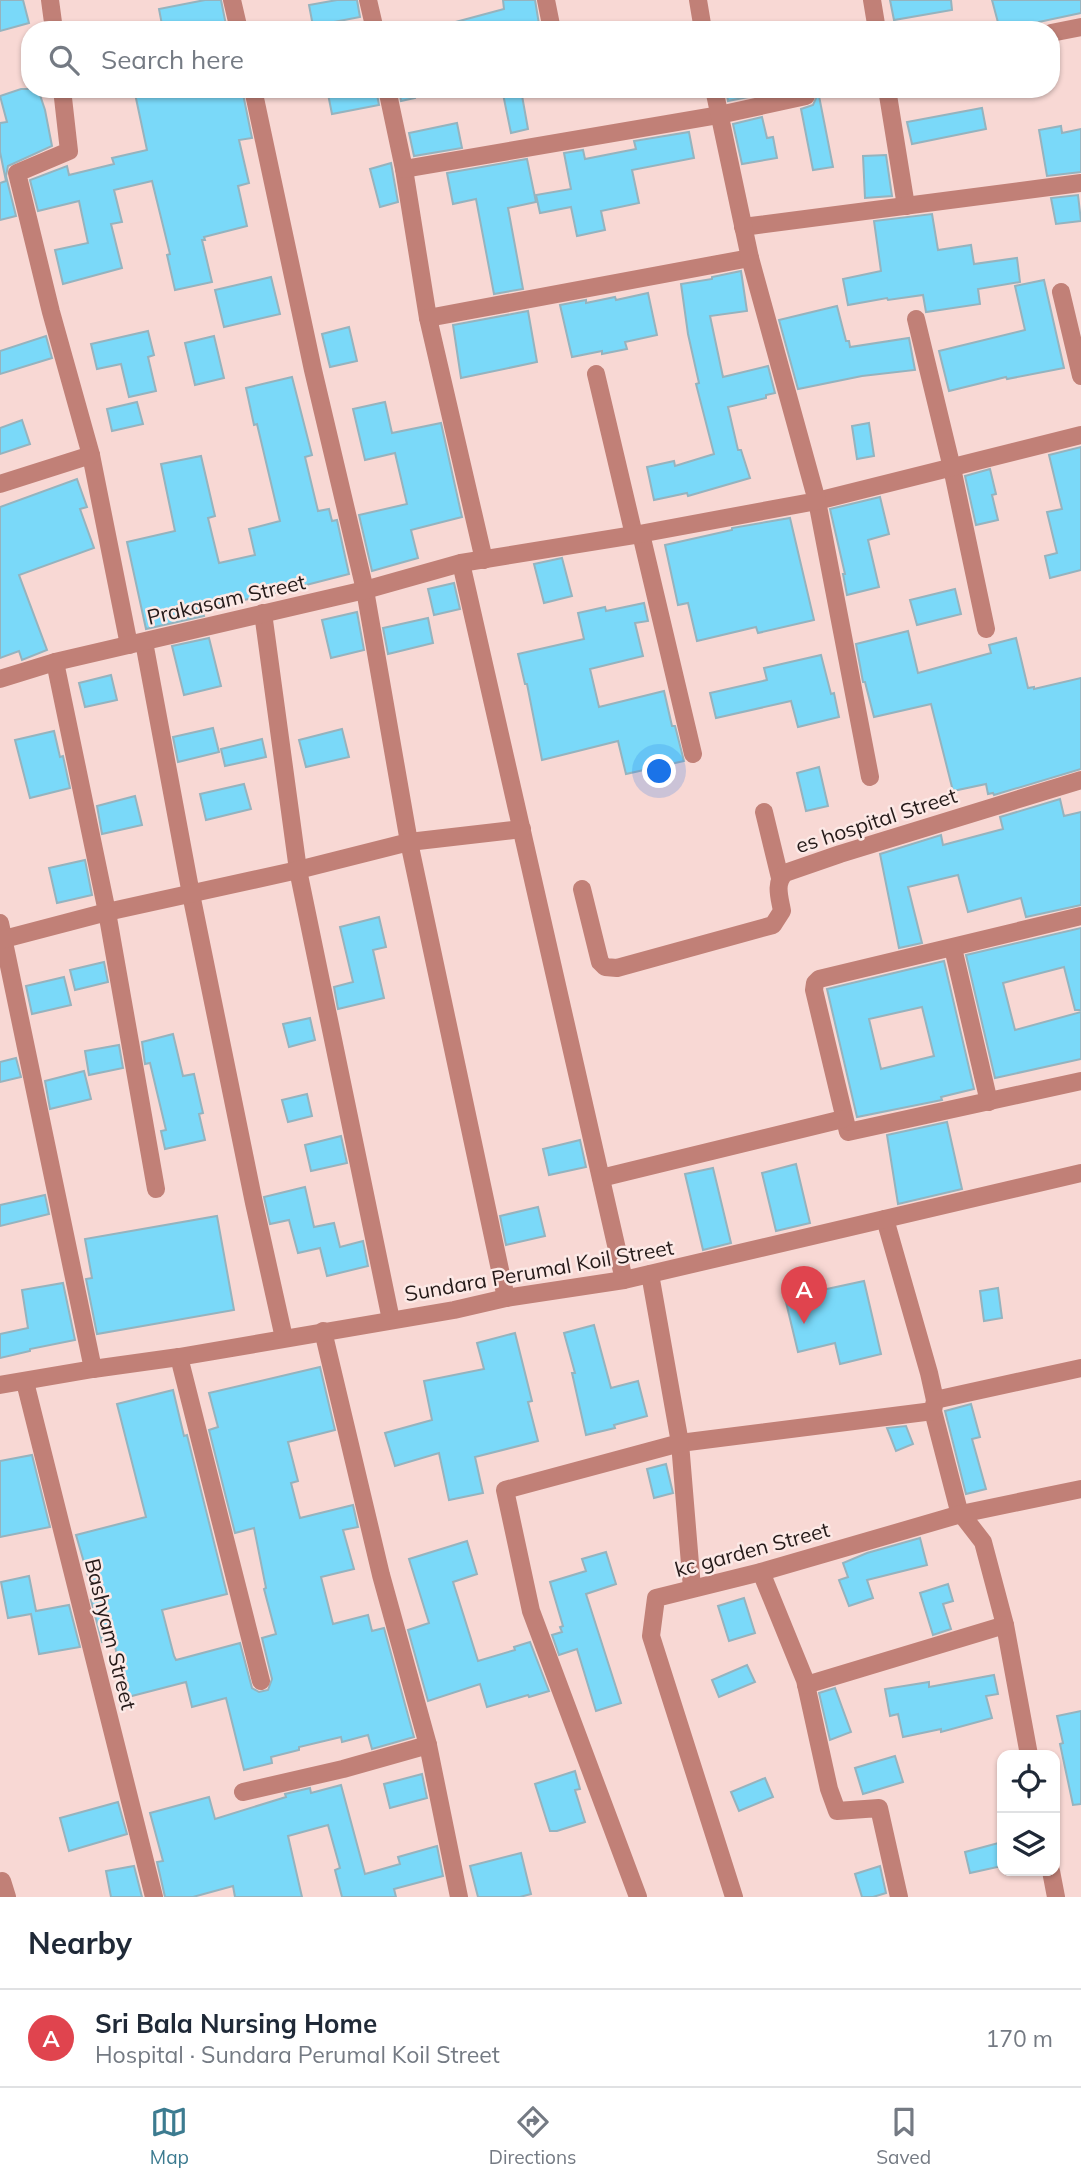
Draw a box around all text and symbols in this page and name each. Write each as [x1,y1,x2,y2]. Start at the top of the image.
search box [21,21,1060,98]
icon: search [45,41,83,79]
text: Search here [101,43,244,76]
street label: Prakasam Street [144,568,308,630]
your location [642,754,676,788]
street label: es hospital Street [792,782,960,858]
street label: Sundara Perumal Koil Street [402,1234,676,1306]
pin: A [781,1266,827,1324]
street label: kc garden Street [672,1516,832,1582]
street label: Bashyam Street [80,1556,142,1712]
map controls [997,1750,1060,1876]
button: locate [997,1750,1060,1813]
button: layers [997,1813,1060,1876]
text: Nearby [28,1924,132,1962]
text: Sri Bala Nursing Home [95,2007,377,2040]
text: A [42,2024,60,2053]
text: 170 m [985,2024,1053,2053]
text: Hospital · Sundara Perumal Koil Street [95,2040,500,2069]
tab: Map [150,2103,189,2169]
tab: Directions [489,2103,577,2169]
tab: Saved [876,2103,931,2169]

